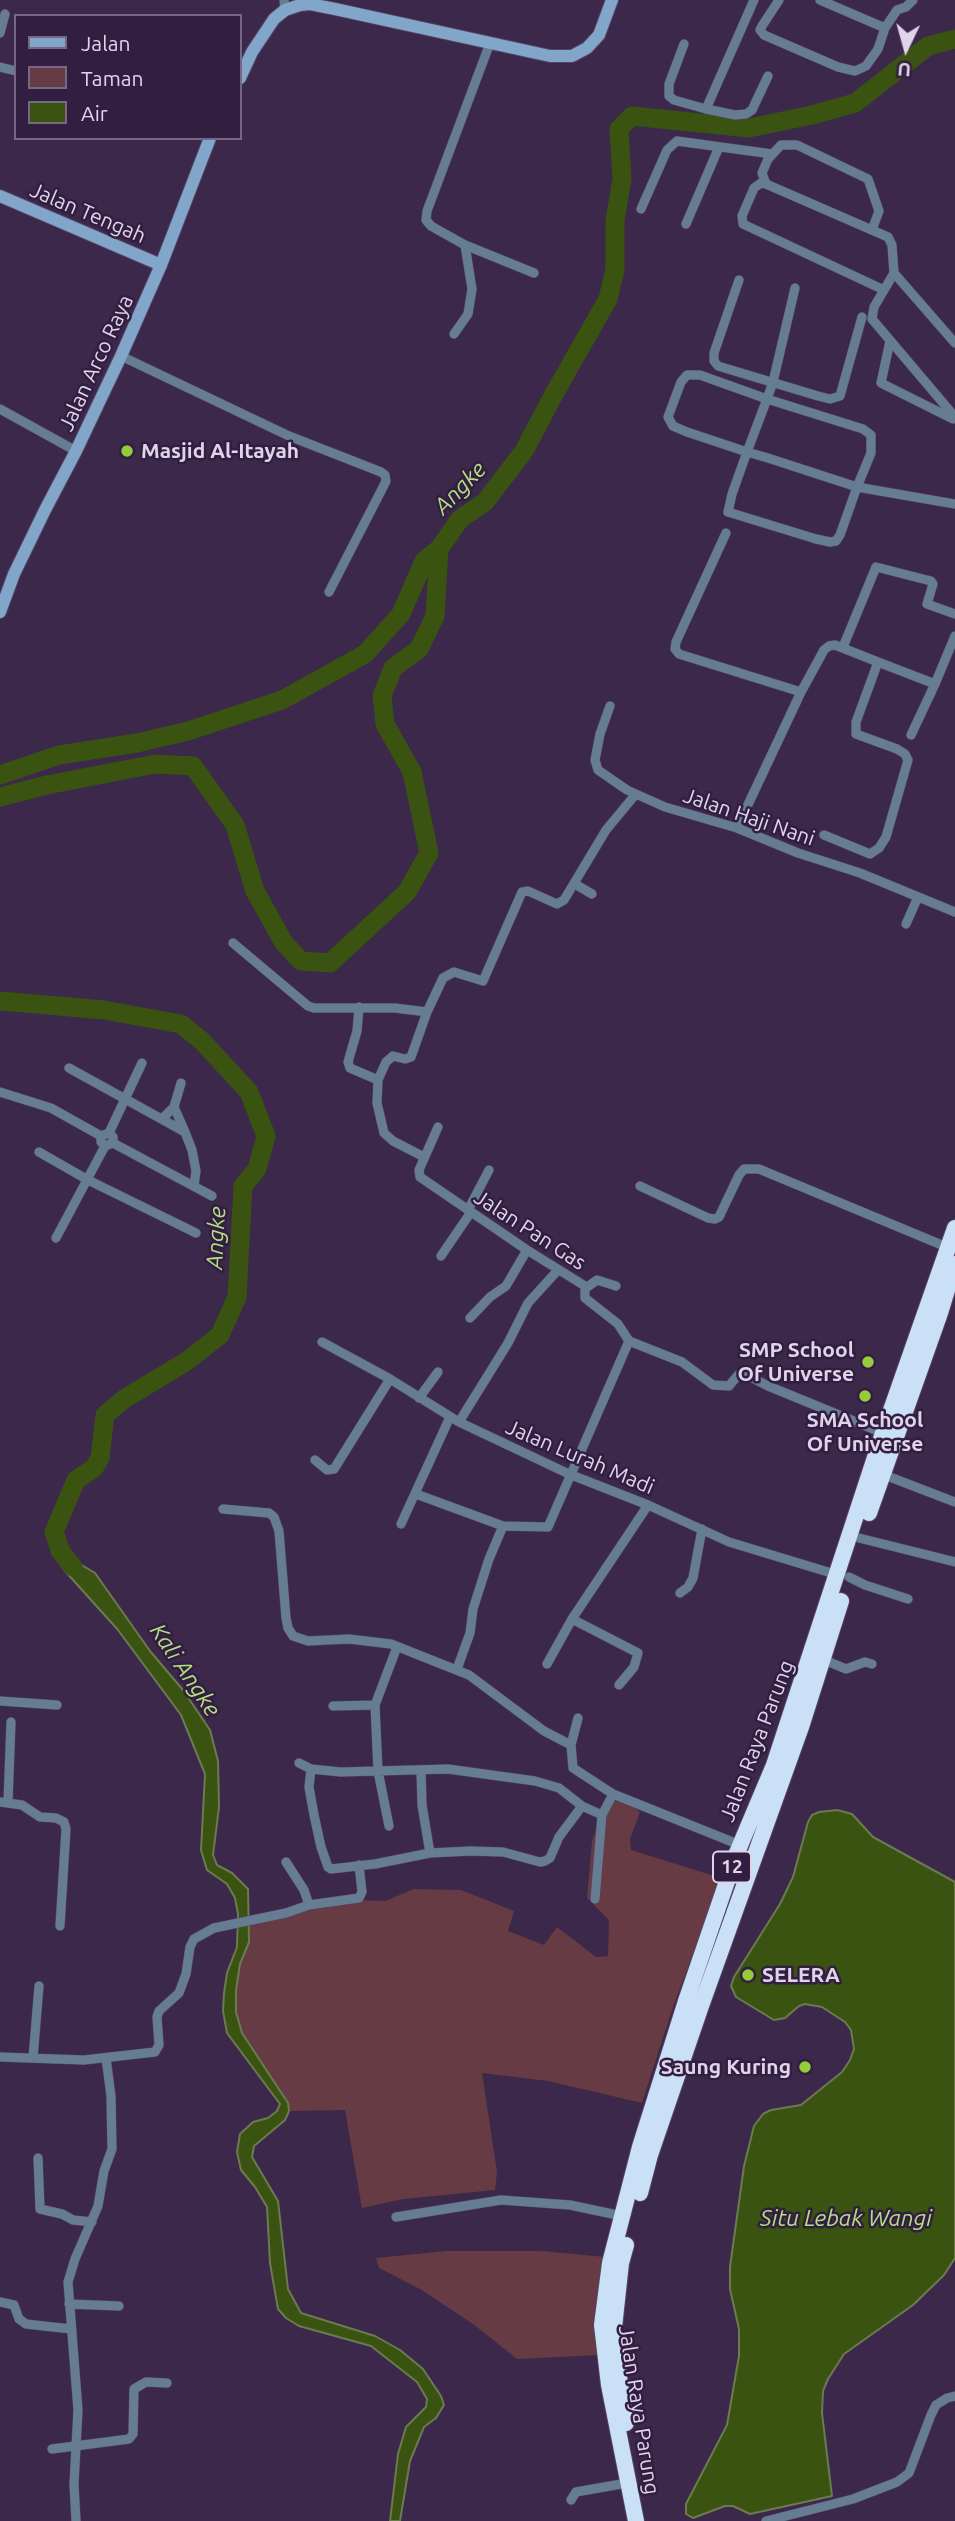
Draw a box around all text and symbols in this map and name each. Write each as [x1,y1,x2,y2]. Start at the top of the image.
legend [14,14,242,140]
north arrow [871,14,941,84]
text: Jalan [81,31,130,55]
text: U [897,58,912,81]
text: Taman [81,66,144,90]
text: Air [81,101,108,125]
street label: Jalan Tengah [26,177,150,249]
street label: Jalan Arco Raya [53,291,139,435]
place label: Masjid Al-Itayah [141,438,299,464]
marker: Masjid Al-Itayah [119,443,135,459]
water label: Angke [428,456,492,520]
street label: Jalan Haji Nani [680,783,818,851]
street label: Jalan Pan Gas [469,1185,591,1275]
water label: Angke [201,1206,231,1270]
place label: SMP School Of Universe [738,1337,854,1387]
marker: SMP School Of Universe [860,1354,876,1370]
marker: SMA School Of Universe [857,1388,873,1404]
place label: SMA School Of Universe [807,1407,923,1457]
street label: Jalan Lurah Madi [502,1414,658,1500]
water label: Kali Angke [144,1618,226,1722]
street label: Jalan Raya Parung [715,1657,799,1825]
road number: 12 [713,1852,751,1882]
place label: SELERA [762,1962,840,1988]
marker: SELERA [740,1967,756,1983]
place label: Saung Kuring [661,2054,791,2080]
marker: Saung Kuring [797,2059,813,2075]
water label: Situ Lebak Wangi [760,2204,932,2232]
street label: Jalan Raya Parung [613,2324,665,2496]

